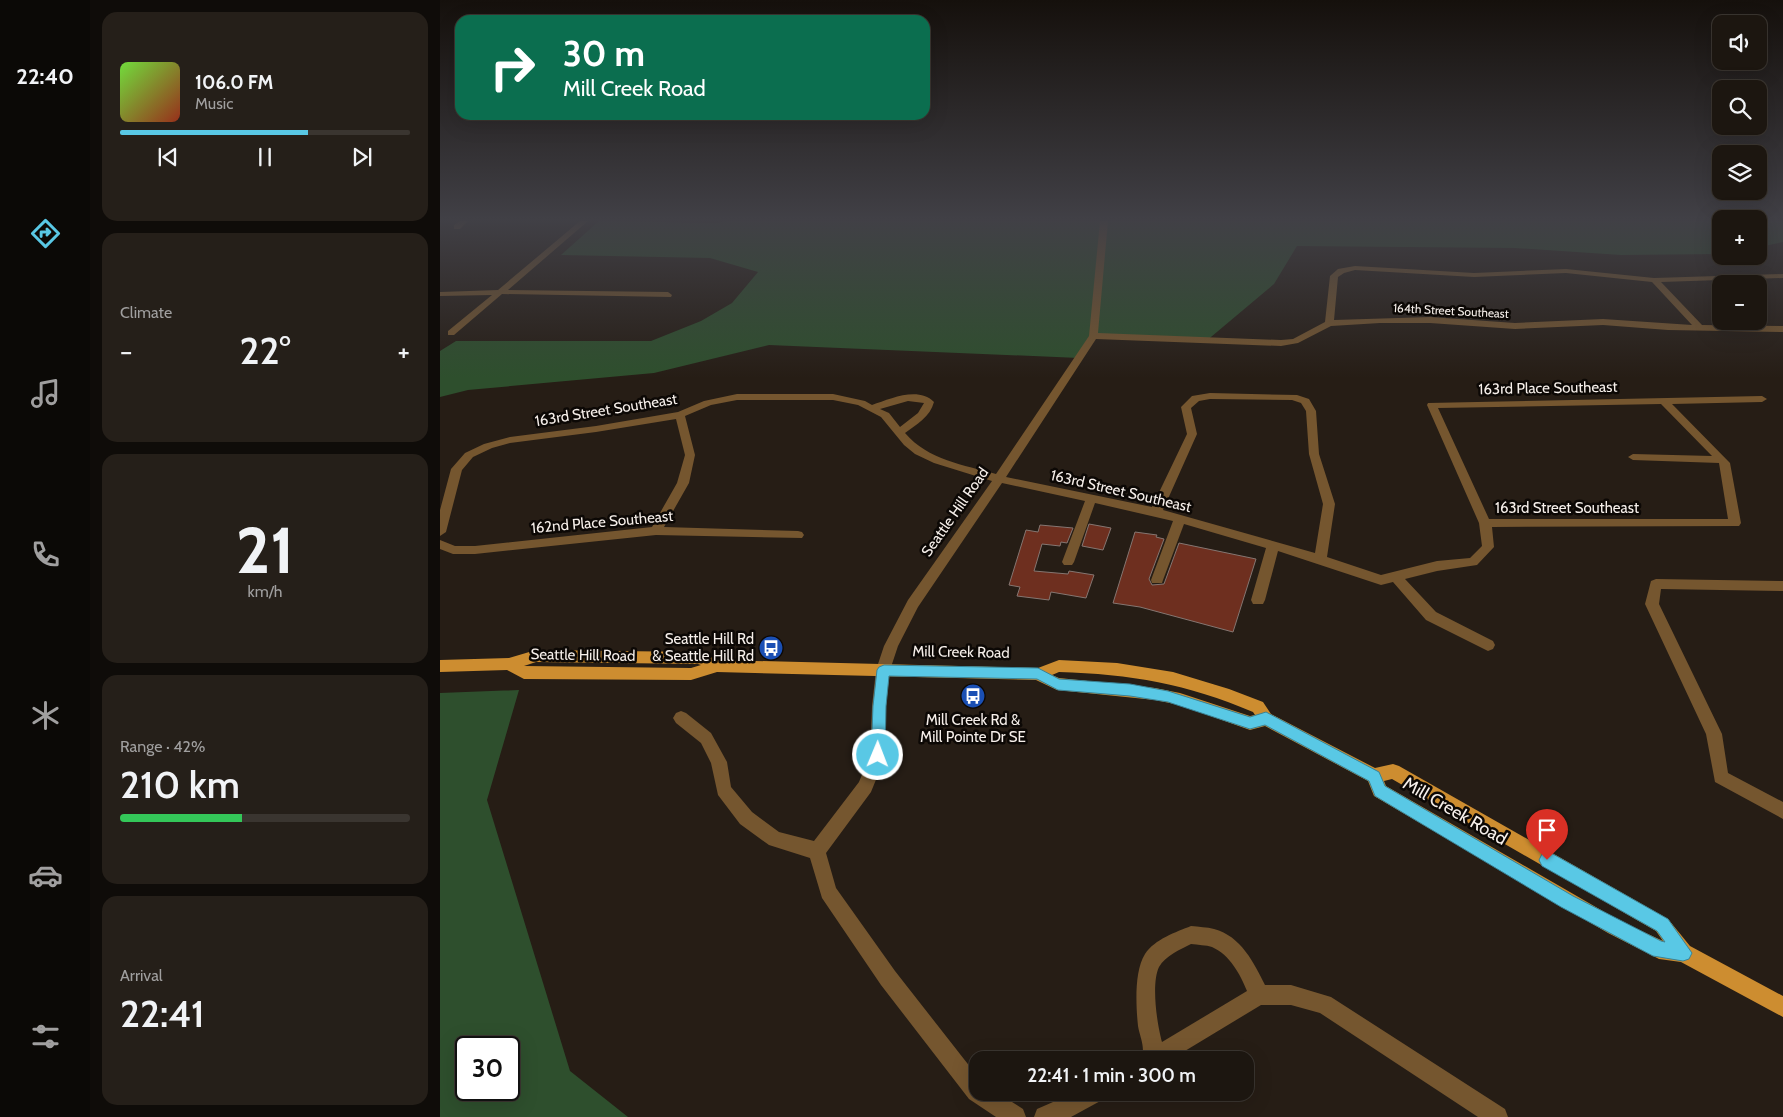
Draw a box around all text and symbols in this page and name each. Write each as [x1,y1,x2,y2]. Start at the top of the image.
map controls [1712,15,1767,330]
button: sound [1712,15,1767,70]
text: 30 m [563,32,645,75]
icon: right [480,35,545,100]
text: 22:40 [16,63,74,90]
text: 106.0 FM [195,71,273,94]
text: Mill Creek Road [563,75,706,102]
button: search [1712,80,1767,135]
text: Music [195,94,233,113]
icon: previous [154,143,182,171]
icon: pause [251,143,279,171]
icon: next [348,143,376,171]
button: layers [1712,145,1767,200]
button: + [1712,210,1767,265]
icon: directions [28,216,63,251]
button: − [1712,275,1767,330]
street label: 164th Street Southeast [1393,300,1509,321]
text: Climate [120,303,172,322]
text: 22° [239,327,291,374]
text: − [120,334,132,368]
text: + [398,334,410,368]
icon: music [28,376,63,411]
street label: 163rd Place Southeast [1478,378,1618,398]
street label: 163rd Street Southeast [534,390,678,430]
street label: Seattle Hill Road [918,464,992,560]
street label: 163rd Street Southeast [1049,466,1193,516]
street label: 163rd Street Southeast [1495,499,1639,517]
street label: 162nd Place Southeast [530,507,674,537]
text: 21 [236,510,294,589]
icon: phone [28,537,63,572]
text: km/h [247,582,283,601]
place label: Seattle Hill Rd & Seattle Hill Rd [652,630,754,665]
bus stop icon: Seattle Hill Rd & Seattle Hill Rd [758,635,784,661]
street label: Mill Creek Road [912,642,1010,662]
street label: Seattle Hill Road [530,645,636,665]
bus stop icon: Mill Creek Rd & Mill Pointe Dr SE [960,683,986,709]
icon: climate [28,698,63,733]
place label: Mill Creek Rd & Mill Pointe Dr SE [920,711,1026,746]
position arrow [851,728,903,780]
text: Range · 42% [120,737,205,756]
text: 210 km [120,761,240,808]
street label: Mill Creek Road [1399,772,1511,850]
pin [1526,809,1568,860]
icon: arrive [1533,816,1561,844]
icon: car [28,858,63,893]
text: Arrival [120,966,163,985]
text: 22:41 [120,990,205,1037]
icon: filters [28,1019,63,1054]
speed limit sign: 30 [455,1036,520,1101]
text: 22:41 · 1 min · 300 m [1027,1064,1196,1087]

